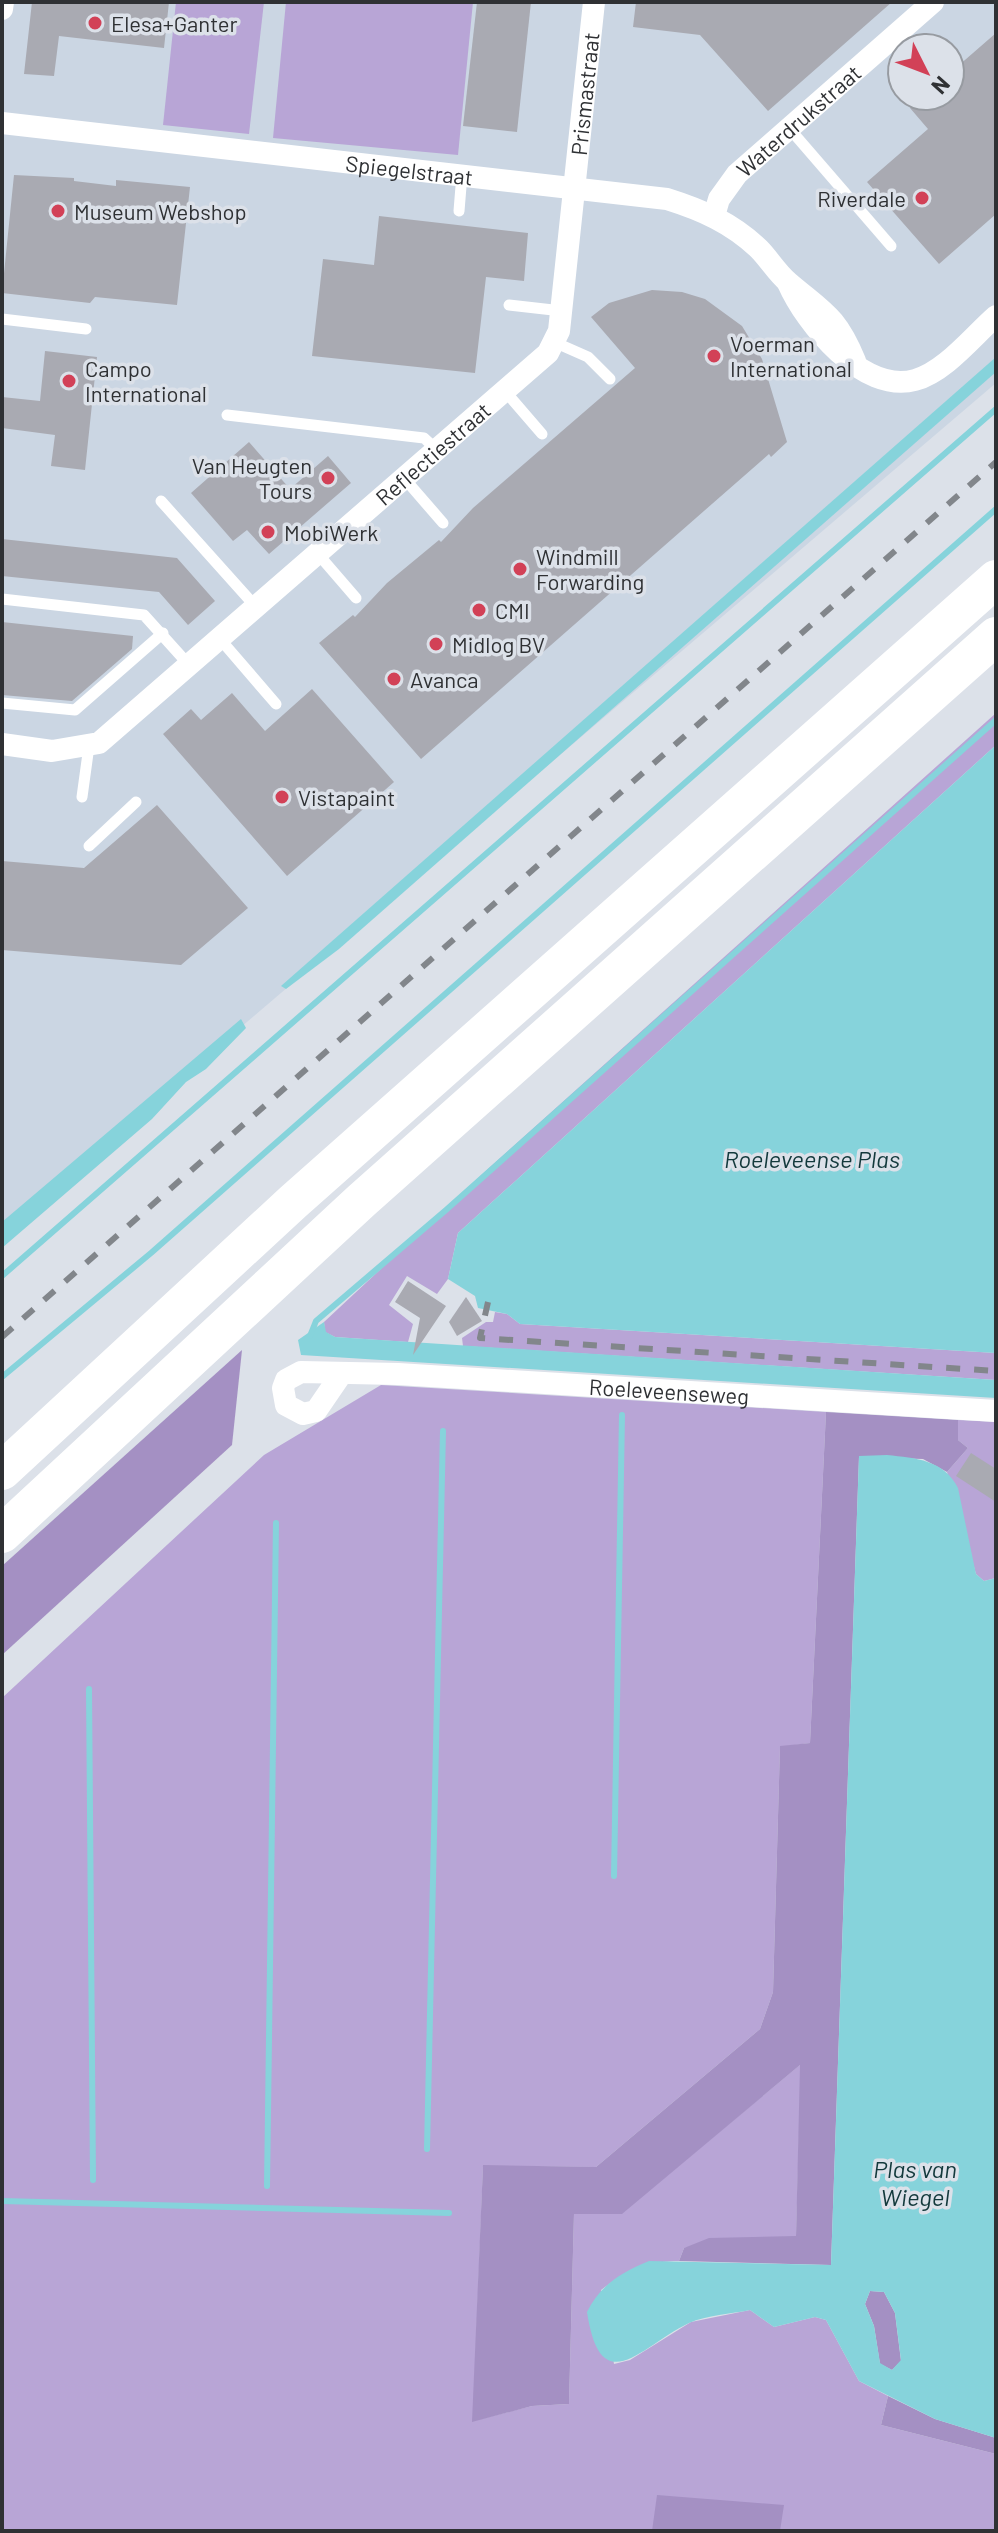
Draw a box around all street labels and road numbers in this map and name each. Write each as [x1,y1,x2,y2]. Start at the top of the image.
street label: Prismastraat [565,31,604,157]
street label: Waterdrukstraat [731,59,866,182]
street label: Spiegelstraat [344,149,474,190]
street label: Reflectiestraat [370,396,495,510]
street label: Roeleveenseweg [588,1373,750,1409]

